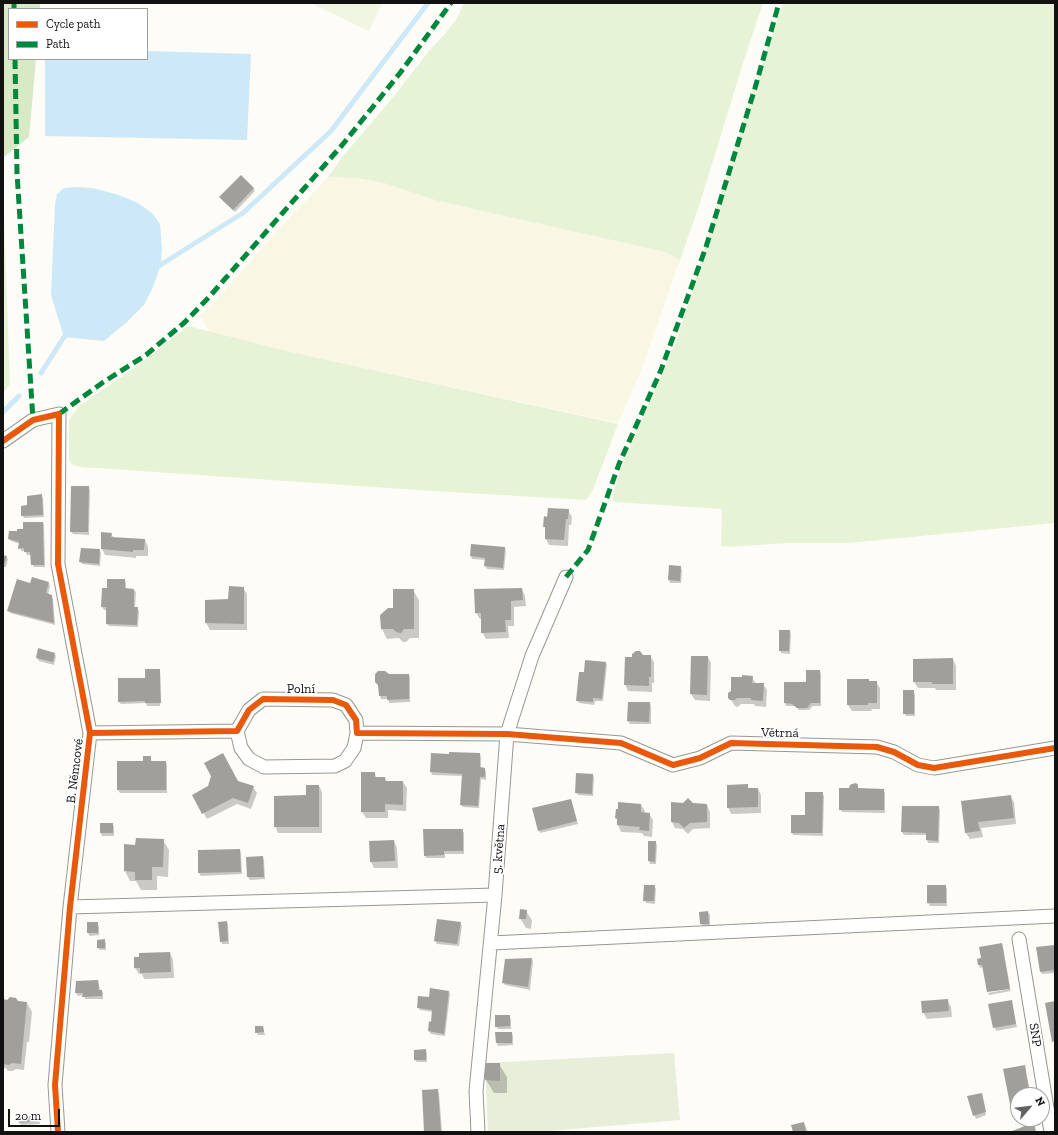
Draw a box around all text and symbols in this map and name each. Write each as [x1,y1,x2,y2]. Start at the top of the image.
legend [8,8,148,60]
text: Cycle path [46,17,100,31]
text: Path [46,37,70,51]
street label: Polní [287,681,315,697]
street label: Větrná [761,725,799,741]
street label: B. Němcové [63,738,87,804]
street label: 5. května [489,823,509,875]
street label: SNP [1025,1022,1045,1048]
north arrow [1010,1087,1050,1127]
text: N [1032,1095,1048,1108]
scale bar [10,1101,62,1127]
text: 20 m [15,1109,41,1123]

